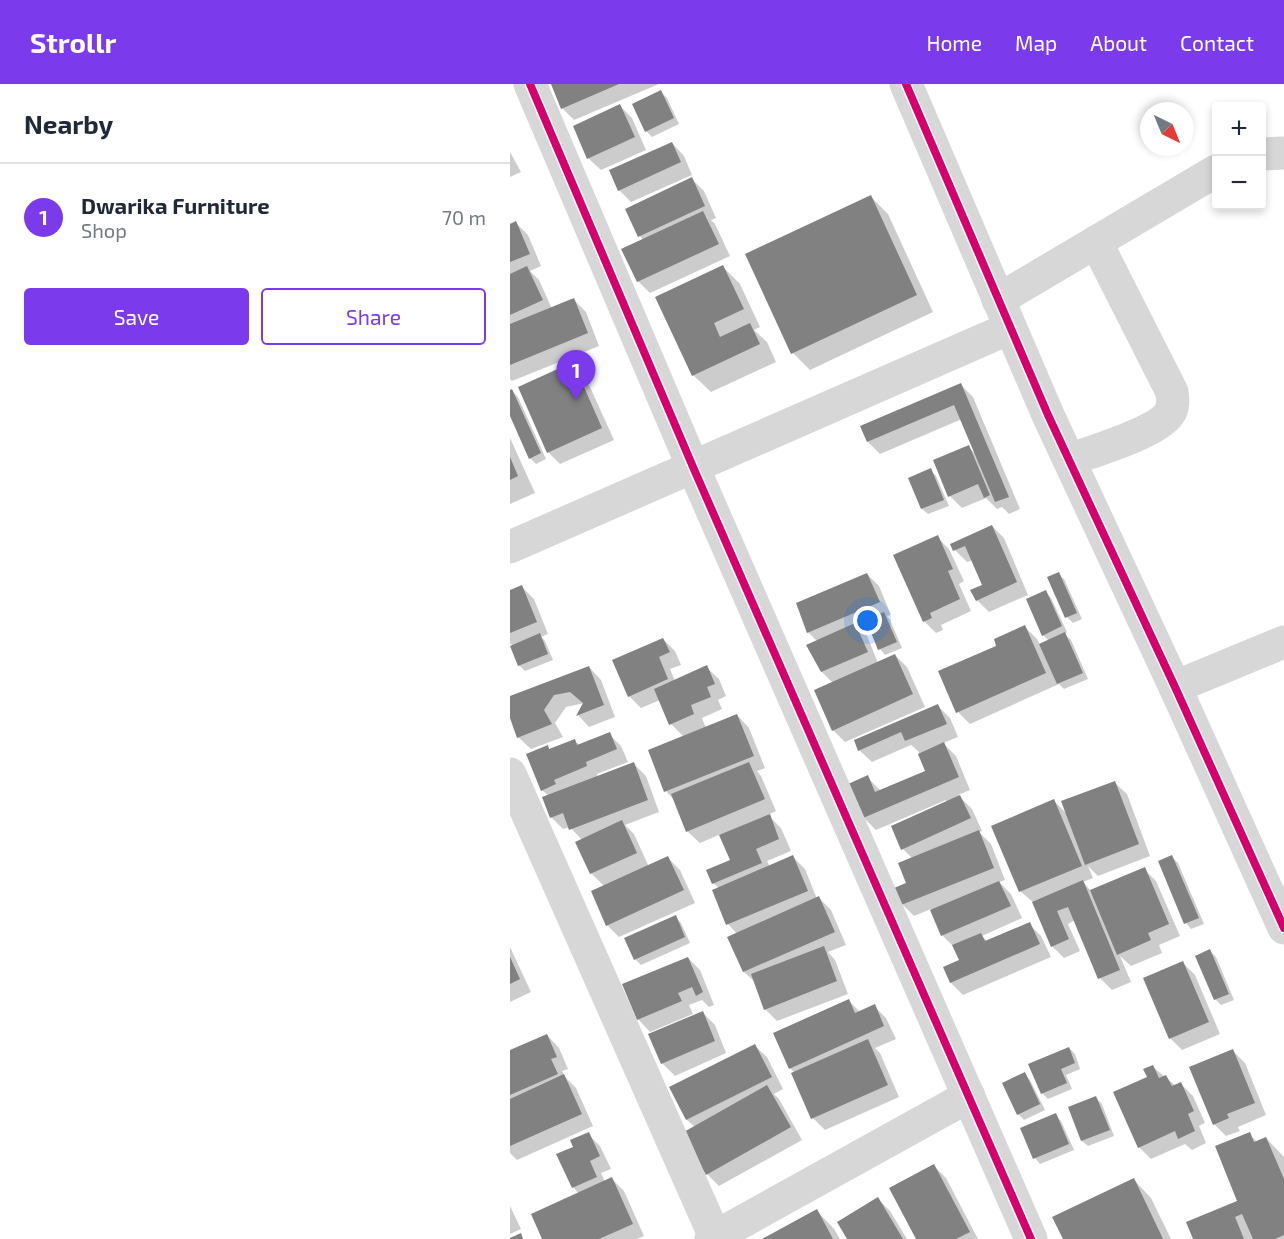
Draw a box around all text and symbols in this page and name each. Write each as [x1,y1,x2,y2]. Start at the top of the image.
text: Strollr [30,25,116,59]
text: Home [926,30,982,55]
text: Map [1015,30,1057,55]
text: About [1090,30,1147,55]
text: Contact [1180,30,1254,55]
north arrow [1140,102,1194,156]
map controls [1212,102,1266,210]
button: + [1212,102,1266,156]
text: Nearby [24,108,113,139]
button: − [1212,156,1266,210]
text: Dwarika Furniture [81,192,270,218]
text: 1 [39,205,48,229]
text: 70 m [442,205,486,229]
text: Shop [81,218,127,242]
button: Save [24,288,249,345]
button: Share [261,288,486,345]
pin: 1 [556,350,596,400]
your location [853,606,882,635]

